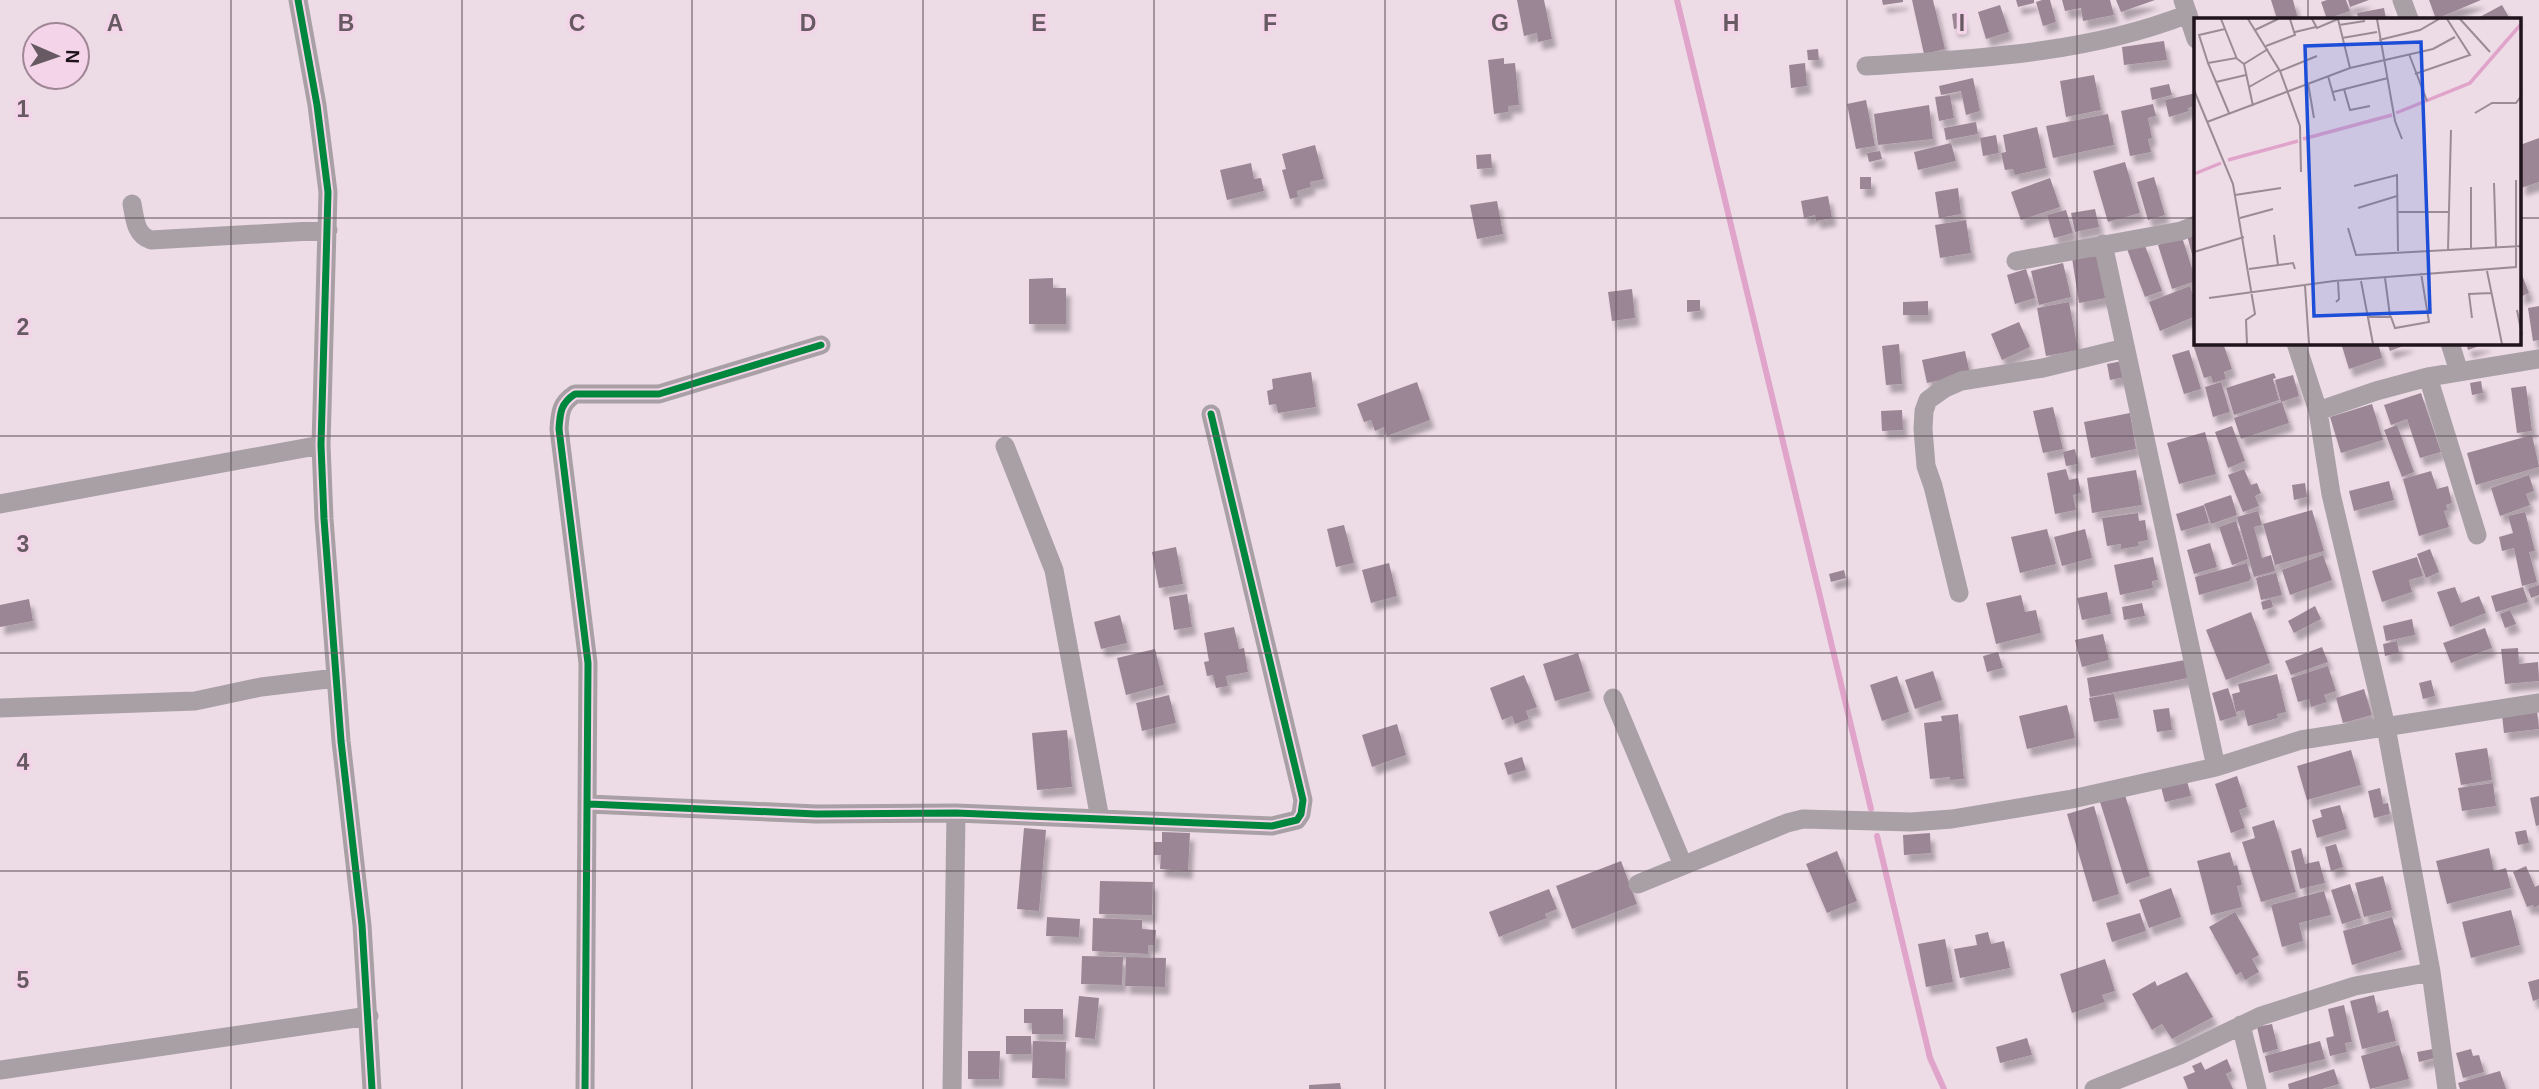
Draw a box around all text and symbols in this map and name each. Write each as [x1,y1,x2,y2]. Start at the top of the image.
text: A [107,10,123,36]
text: B [338,10,354,36]
text: C [569,10,585,36]
text: D [800,10,816,36]
text: E [1031,10,1047,36]
text: F [1263,10,1277,36]
text: G [1491,10,1509,36]
text: H [1723,10,1739,36]
text: I [1959,10,1965,36]
inset map [2194,18,2522,345]
north arrow [21,21,91,91]
text: N [62,49,83,64]
text: 1 [17,96,30,122]
text: 2 [17,314,29,340]
text: 3 [17,531,29,557]
text: 4 [17,749,30,775]
text: 5 [17,967,30,993]

